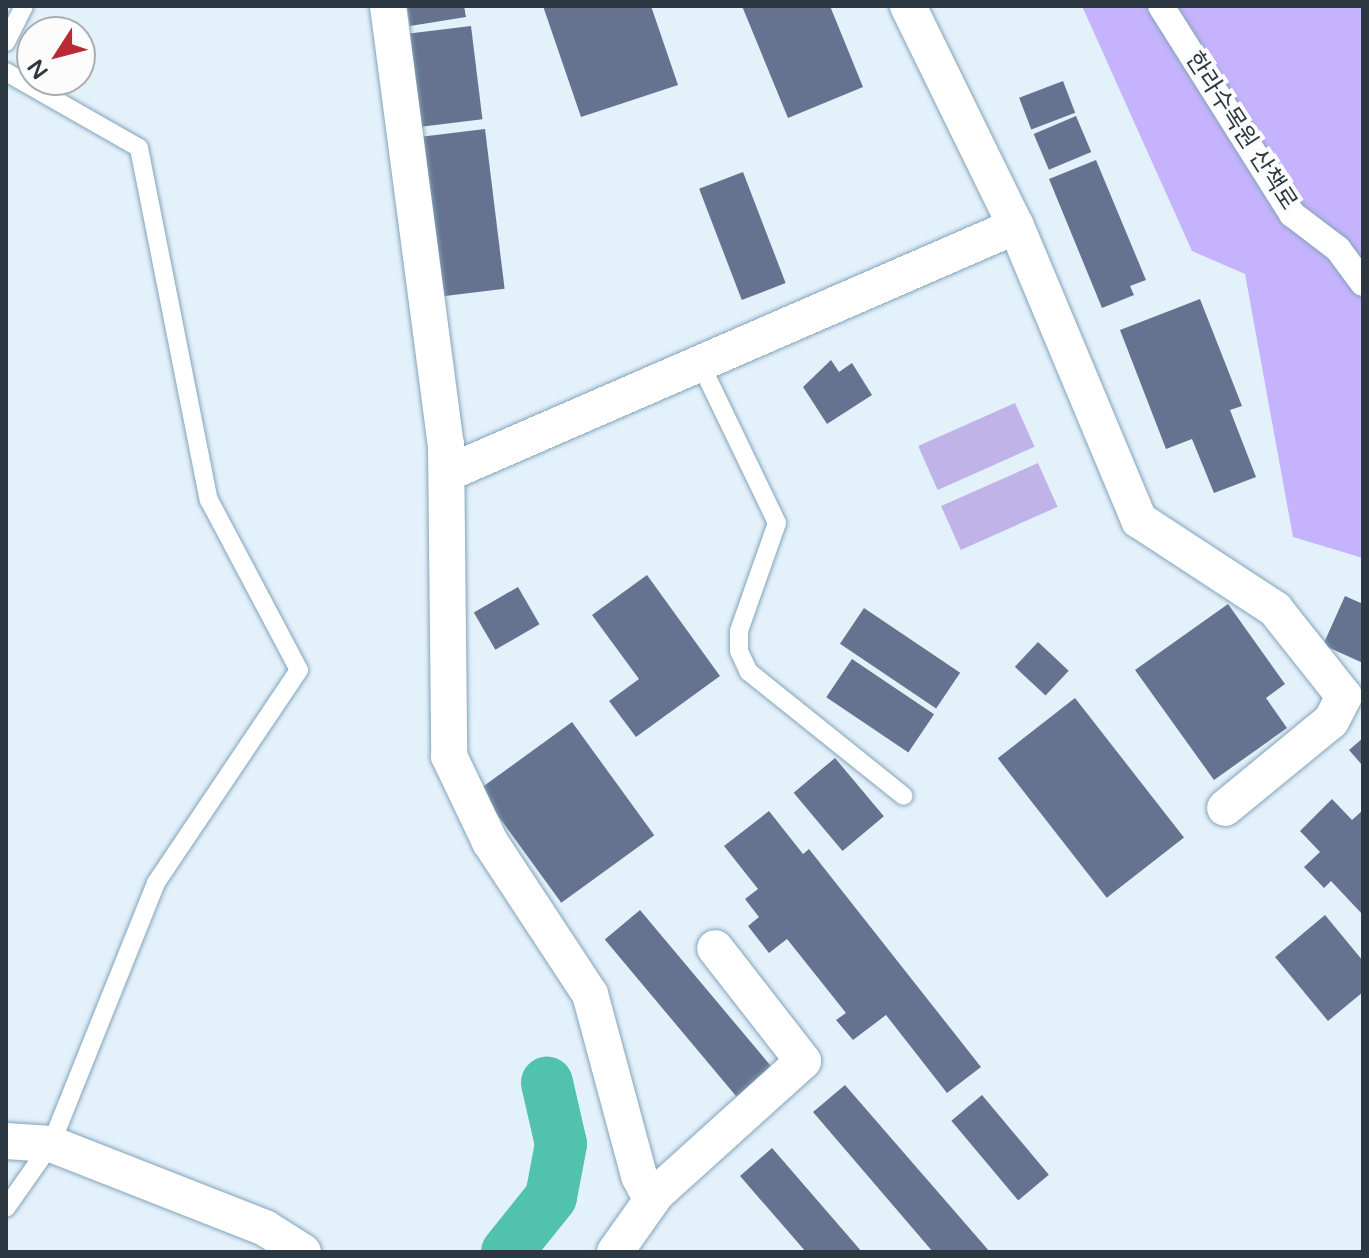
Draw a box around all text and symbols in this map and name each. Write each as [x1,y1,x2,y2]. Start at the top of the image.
north arrow [16,16,96,96]
street label: 한라수목원 산책로 [1179,46,1303,216]
text: N [22,54,54,84]

